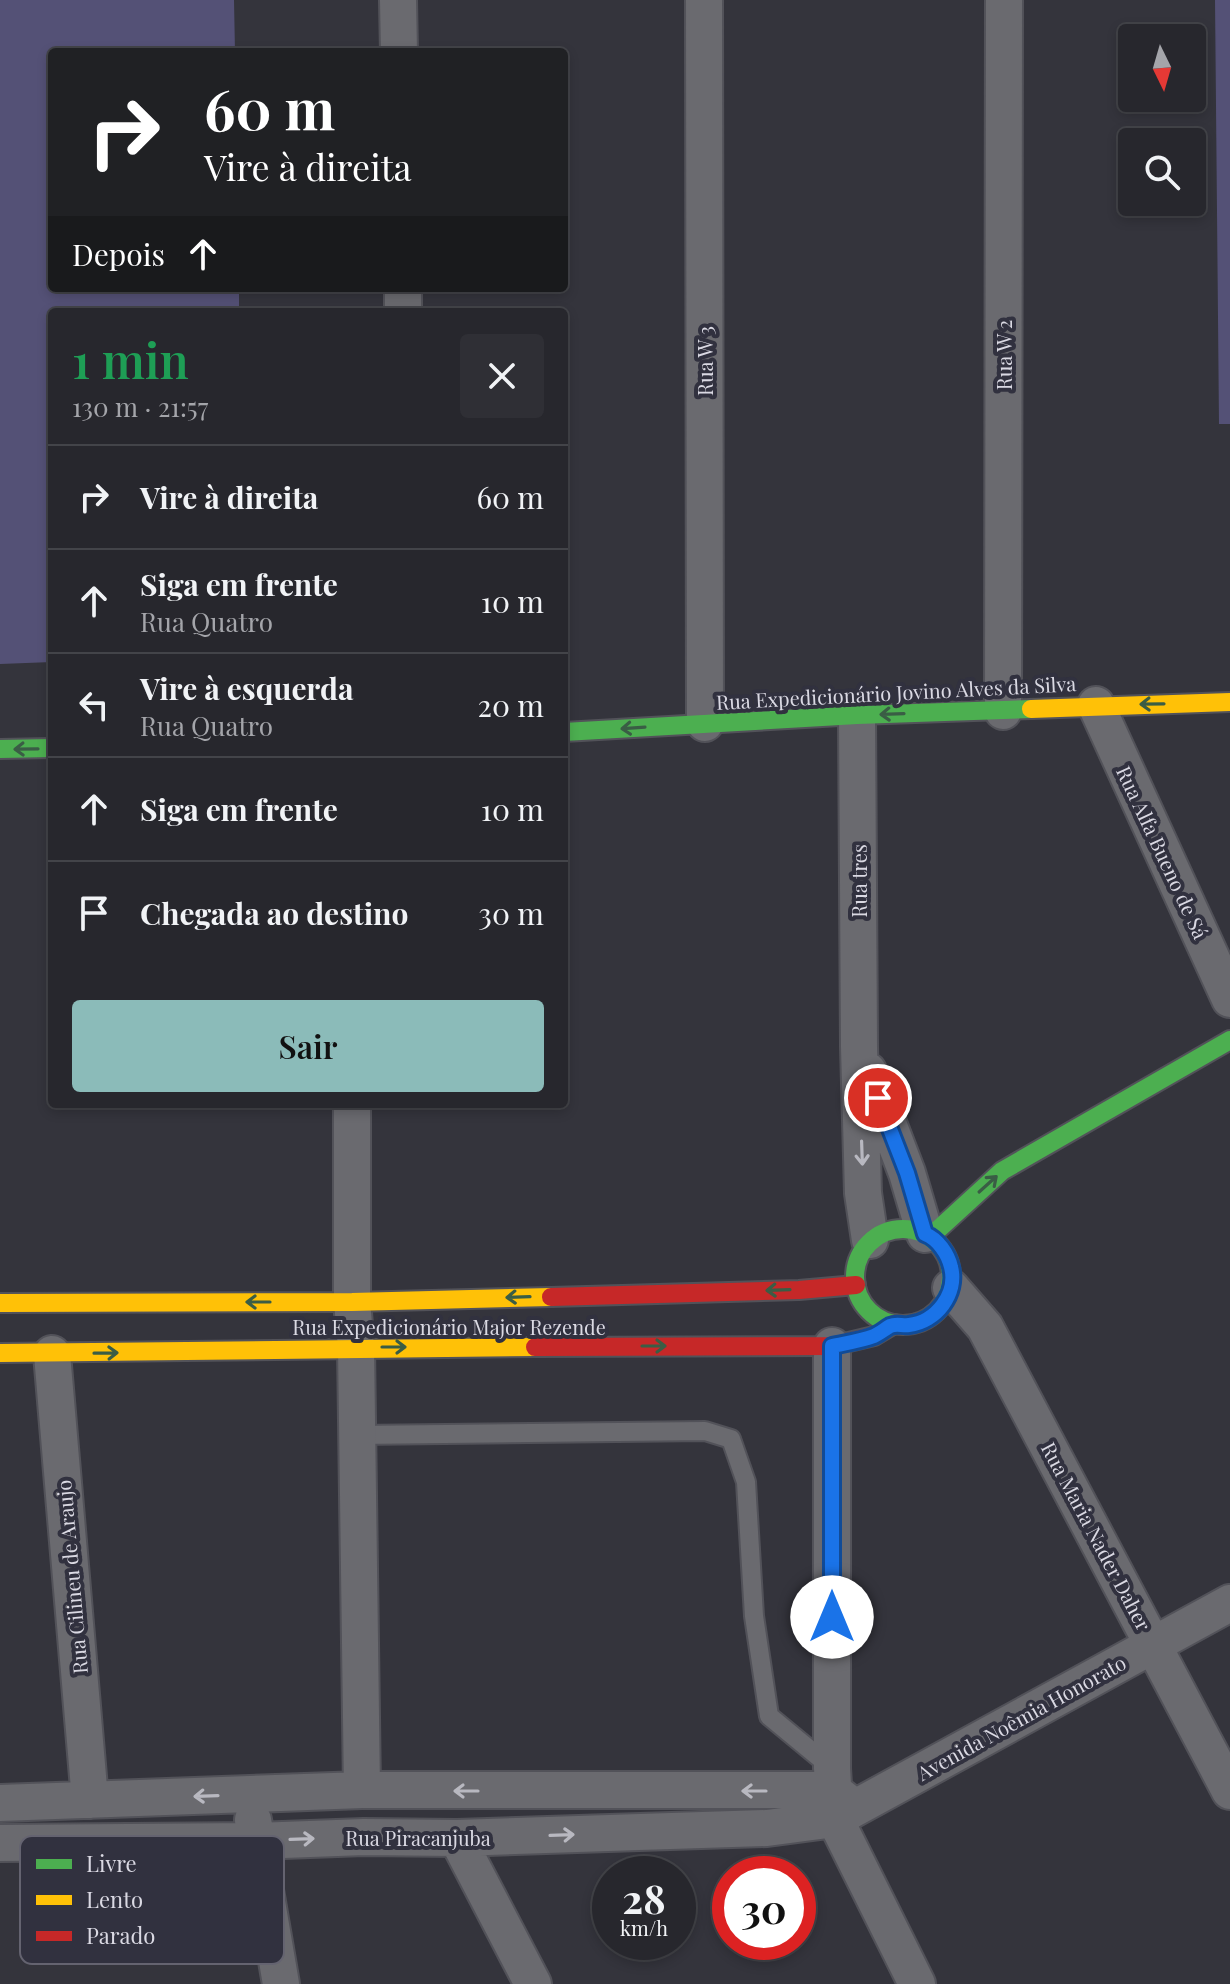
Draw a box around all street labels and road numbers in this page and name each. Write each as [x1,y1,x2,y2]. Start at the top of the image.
street label: Rua W 2 [990,320,1017,390]
street label: Rua W 3 [691,326,718,396]
street label: Rua Expedicionário Jovino Alves da Silva [715,669,1077,715]
street label: Rua Alfa Bueno de Sá [1111,761,1215,943]
street label: Rua tres [845,844,872,918]
street label: Rua Expedicionário Major Rezende [292,1313,606,1340]
street label: Rua Maria Nader Daher [1036,1437,1158,1635]
street label: Rua Cilineu de Araujo [49,1479,93,1675]
street label: Avenida Noêmia Honorato [911,1648,1130,1786]
street label: Rua Piracanjuba [345,1824,491,1851]

